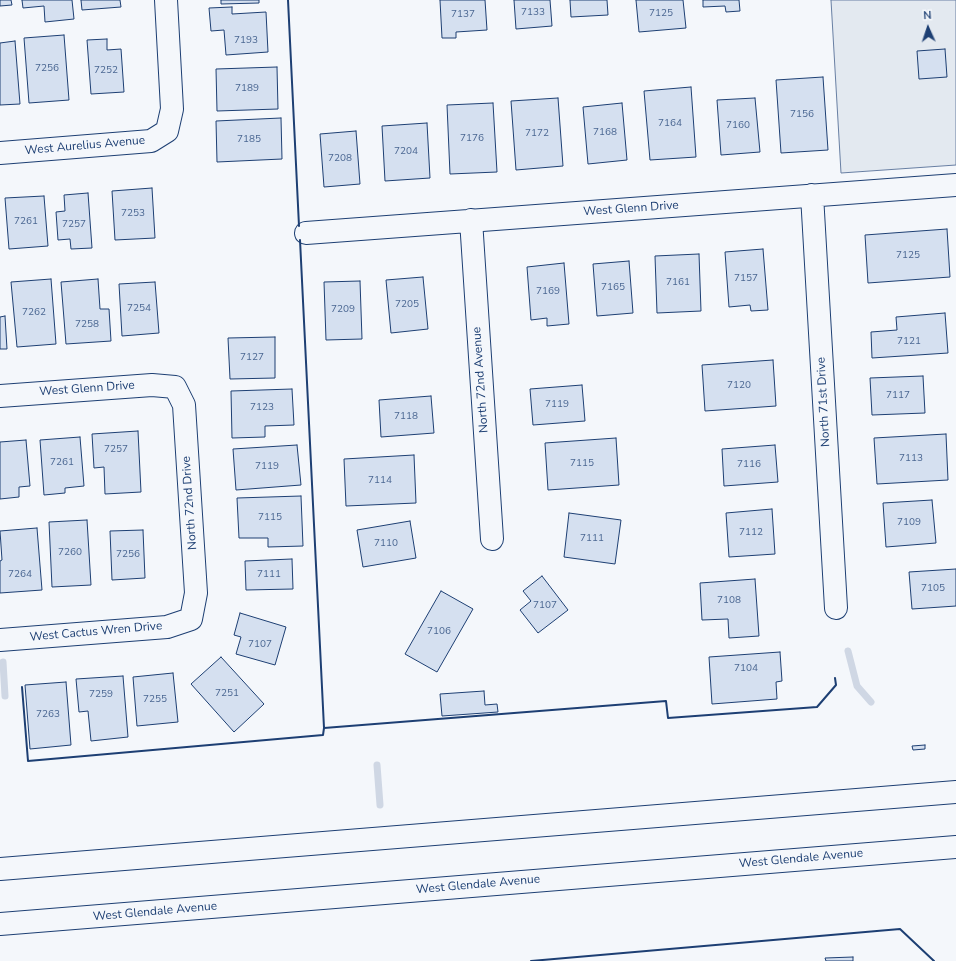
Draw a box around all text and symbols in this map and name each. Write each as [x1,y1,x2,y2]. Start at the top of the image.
house number: 7133 [521,7,545,19]
house number: 7125 [649,8,673,20]
north arrow [908,8,948,48]
text: N [923,8,932,23]
house number: 7137 [451,9,475,21]
house number: 7193 [234,35,258,47]
house number: 7256 [35,63,59,75]
house number: 7252 [94,65,118,77]
house number: 7189 [235,83,259,95]
house number: 7156 [790,109,814,121]
house number: 7164 [658,118,682,130]
house number: 7160 [726,120,750,132]
house number: 7168 [593,127,617,139]
house number: 7172 [525,128,549,140]
house number: 7176 [460,133,484,145]
street label: West Aurelius Avenue [24,134,146,158]
house number: 7185 [237,134,261,146]
house number: 7204 [394,146,418,158]
house number: 7208 [328,153,352,165]
street label: West Glenn Drive [583,198,679,220]
house number: 7253 [121,208,145,220]
house number: 7261 [14,216,38,228]
house number: 7257 [62,219,86,231]
house number: 7125 [896,250,920,262]
house number: 7157 [734,273,758,285]
house number: 7161 [666,277,690,289]
house number: 7165 [601,282,625,294]
house number: 7169 [536,286,560,298]
house number: 7205 [395,299,419,311]
house number: 7254 [127,303,151,315]
house number: 7209 [331,304,355,316]
house number: 7262 [22,307,46,319]
house number: 7258 [75,319,99,331]
street label: North 72nd Avenue [470,326,492,434]
house number: 7121 [897,336,921,348]
house number: 7127 [240,352,264,364]
street label: North 71st Drive [814,357,834,447]
street label: West Glenn Drive [39,378,135,400]
house number: 7120 [727,380,751,392]
house number: 7117 [886,390,910,402]
house number: 7119 [545,399,569,411]
house number: 7123 [250,402,274,414]
house number: 7118 [394,411,418,423]
house number: 7257 [104,444,128,456]
house number: 7113 [899,453,923,465]
street label: North 72nd Drive [180,456,200,550]
house number: 7261 [50,457,74,469]
house number: 7115 [570,458,594,470]
house number: 7116 [737,459,761,471]
house number: 7119 [255,461,279,473]
house number: 7114 [368,475,392,487]
house number: 7115 [258,512,282,524]
house number: 7109 [897,517,921,529]
house number: 7112 [739,527,763,539]
house number: 7111 [580,533,604,545]
house number: 7110 [374,538,398,550]
house number: 7260 [58,547,82,559]
house number: 7256 [116,549,140,561]
house number: 7264 [8,569,32,581]
house number: 7111 [257,569,281,581]
house number: 7105 [921,583,945,595]
house number: 7108 [717,595,741,607]
house number: 7107 [533,600,557,612]
street label: West Cactus Wren Drive [29,619,163,645]
house number: 7106 [427,626,451,638]
house number: 7107 [248,639,272,651]
house number: 7104 [734,663,758,675]
house number: 7251 [215,688,239,700]
house number: 7259 [89,689,113,701]
house number: 7255 [143,694,167,706]
house number: 7263 [36,709,60,721]
street label: West Glendale Avenue [738,846,864,872]
street label: West Glendale Avenue [415,872,541,898]
street label: West Glendale Avenue [92,899,218,925]

